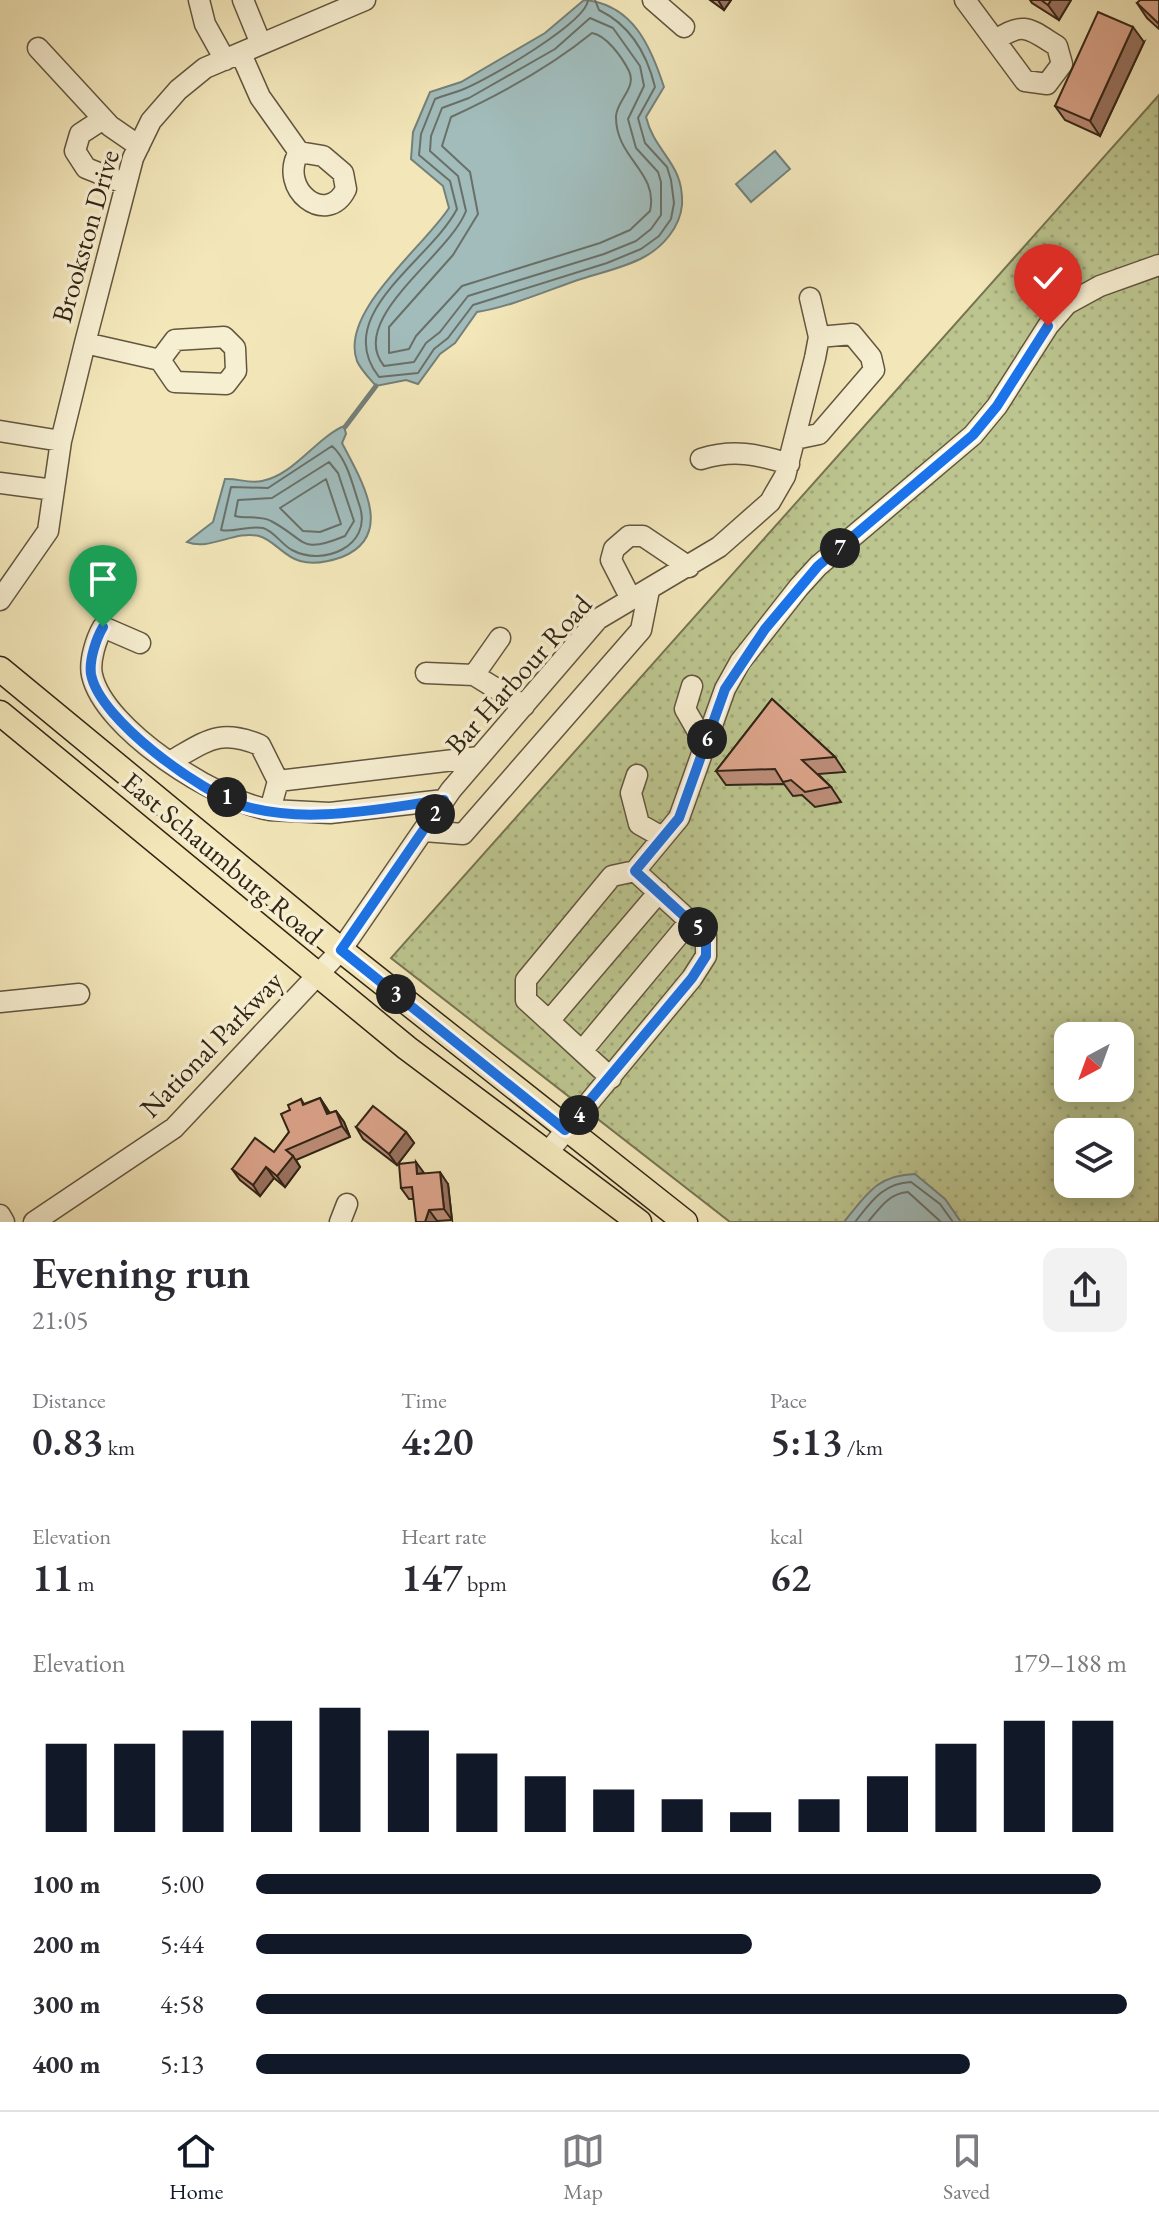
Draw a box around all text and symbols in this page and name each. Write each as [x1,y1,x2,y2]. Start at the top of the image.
street label: Brookston Drive [43,145,127,327]
pin [1014,244,1082,326]
icon: check [1026,256,1070,300]
pin: 7 [820,528,860,568]
text: 7 [834,533,846,562]
pin [69,545,137,627]
icon: arrive [81,557,125,601]
street label: Bar Harbour Road [437,586,600,761]
pin: 6 [687,719,727,759]
text: 6 [701,724,713,753]
street label: East Schaumburg Road [115,763,331,953]
pin: 1 [207,777,247,817]
text: 1 [221,782,233,811]
pin: 2 [415,794,455,834]
text: 2 [429,799,441,828]
pin: 5 [678,907,718,947]
text: 5 [692,912,704,941]
street label: National Parkway [132,962,291,1125]
pin: 3 [376,974,416,1014]
text: 3 [390,979,402,1008]
north arrow [1054,1022,1134,1102]
map controls [1054,1022,1134,1198]
pin: 4 [559,1095,599,1135]
text: 4 [573,1100,585,1129]
button: layers [1054,1118,1134,1198]
text: Evening run [32,1244,251,1301]
button: share [1043,1248,1127,1332]
text: 21:05 [32,1303,88,1337]
text: Distance [32,1386,105,1415]
text: Time [401,1386,447,1415]
text: Pace [770,1386,807,1415]
text: 0.83 [32,1415,103,1467]
text: 4:20 [401,1415,473,1467]
text: 5:13 [770,1415,842,1467]
text: km [103,1433,135,1462]
text: /km [842,1433,883,1462]
text: Elevation [32,1522,111,1551]
text: Heart rate [401,1522,486,1551]
text: kcal [770,1522,803,1551]
text: 11 [32,1551,73,1603]
text: 147 [401,1551,463,1603]
text: 62 [770,1551,811,1603]
text: m [73,1569,95,1598]
text: bpm [463,1569,507,1598]
text: Elevation [32,1646,126,1680]
text: 179–188 m [1012,1646,1127,1680]
text: 100 m [32,1867,100,1901]
text: 5:00 [160,1867,204,1901]
text: 200 m [32,1927,100,1961]
text: 5:44 [160,1927,204,1961]
text: 300 m [32,1987,100,2021]
text: 4:58 [160,1987,204,2021]
text: 400 m [32,2047,100,2081]
text: 5:13 [160,2047,204,2081]
tab: Home [169,2129,223,2206]
tab: Map [561,2129,605,2206]
tab: Saved [943,2129,990,2206]

